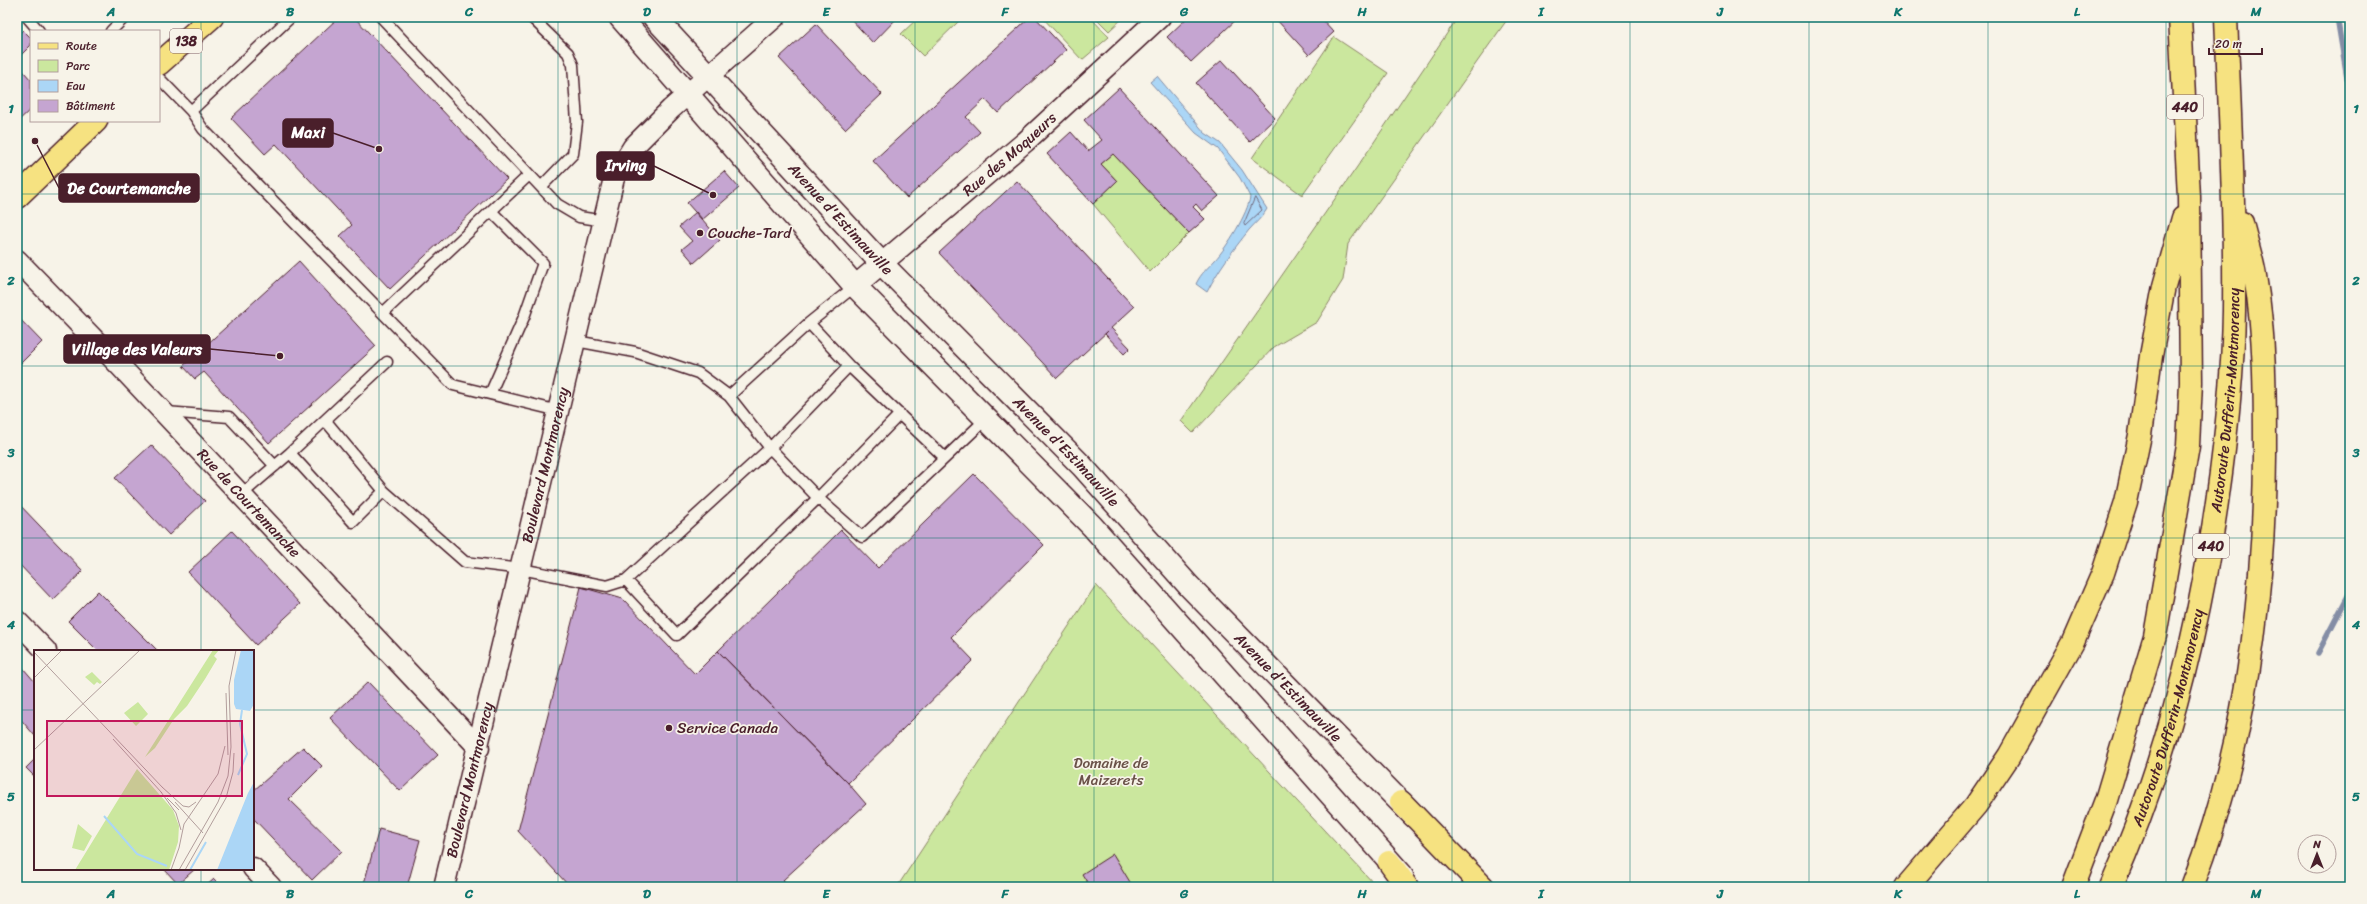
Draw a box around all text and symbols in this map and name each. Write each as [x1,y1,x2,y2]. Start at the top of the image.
text: A [106,0,115,23]
text: B [286,0,295,23]
text: C [464,0,474,23]
text: D [643,0,651,23]
text: E [822,0,831,23]
text: F [1000,0,1009,23]
text: G [1179,0,1189,23]
text: H [1356,0,1367,23]
text: I [1537,0,1545,23]
text: J [1716,0,1724,23]
text: K [1893,0,1903,23]
text: L [2074,0,2081,23]
text: M [2250,0,2262,23]
road number: 138 [170,29,202,53]
legend [30,30,160,122]
scale bar [2209,30,2262,56]
text: 20 m [2215,33,2242,55]
text: Route [66,35,97,57]
text: Parc [66,55,90,77]
text: Eau [66,75,86,97]
text: Bâtiment [66,95,115,117]
road number: 440 [2167,95,2203,119]
text: 1 [8,97,14,120]
text: 1 [2353,97,2359,120]
street label: Rue des Moqueurs [956,106,1063,203]
text: Maxi [290,118,326,147]
callout: Maxi [283,119,333,147]
text: Irving [604,151,648,180]
callout: Irving [597,152,654,180]
street label: Avenue d'Estimauville [781,156,900,282]
callout: De Courtemanche [59,174,199,202]
text: De Courtemanche [67,174,191,203]
place label: Couche-Tard [708,220,792,246]
marker: Couche-Tard [695,228,705,238]
text: 2 [6,269,15,292]
text: 2 [2351,269,2360,292]
street label: Autoroute Dufferin-Montmorency [2203,287,2247,515]
callout: Village des Valeurs [64,335,210,363]
text: Village des Valeurs [72,335,203,364]
street label: Boulevard Montmorency [514,384,576,546]
street label: Avenue d'Estimauville [1006,389,1126,513]
text: 3 [6,441,15,464]
text: 3 [2351,441,2360,464]
street label: Rue de Courtemanche [191,442,307,564]
road number: 440 [2193,534,2229,558]
street label: Autoroute Dufferin-Montmorency [2124,606,2211,831]
text: 4 [6,613,16,636]
text: 4 [2351,613,2361,636]
street label: Avenue d'Estimauville [1227,625,1349,749]
inset map [34,650,254,870]
street label: Boulevard Montmorency [438,699,501,861]
place label: Service Canada [677,715,778,741]
marker: Service Canada [664,723,674,733]
park label: Domaine de Maizerets [1073,750,1149,793]
text: 5 [7,785,15,808]
text: 5 [2352,785,2360,808]
north arrow [2297,834,2337,874]
text: N [2312,835,2321,854]
text: A [106,882,115,904]
text: B [286,882,295,904]
text: C [464,882,474,904]
text: D [643,882,651,904]
text: E [822,882,831,904]
text: F [1000,882,1009,904]
text: G [1179,882,1189,904]
text: H [1356,882,1367,904]
text: I [1537,882,1545,904]
text: J [1716,882,1724,904]
text: K [1893,882,1903,904]
text: L [2074,882,2081,904]
text: M [2250,882,2262,904]

